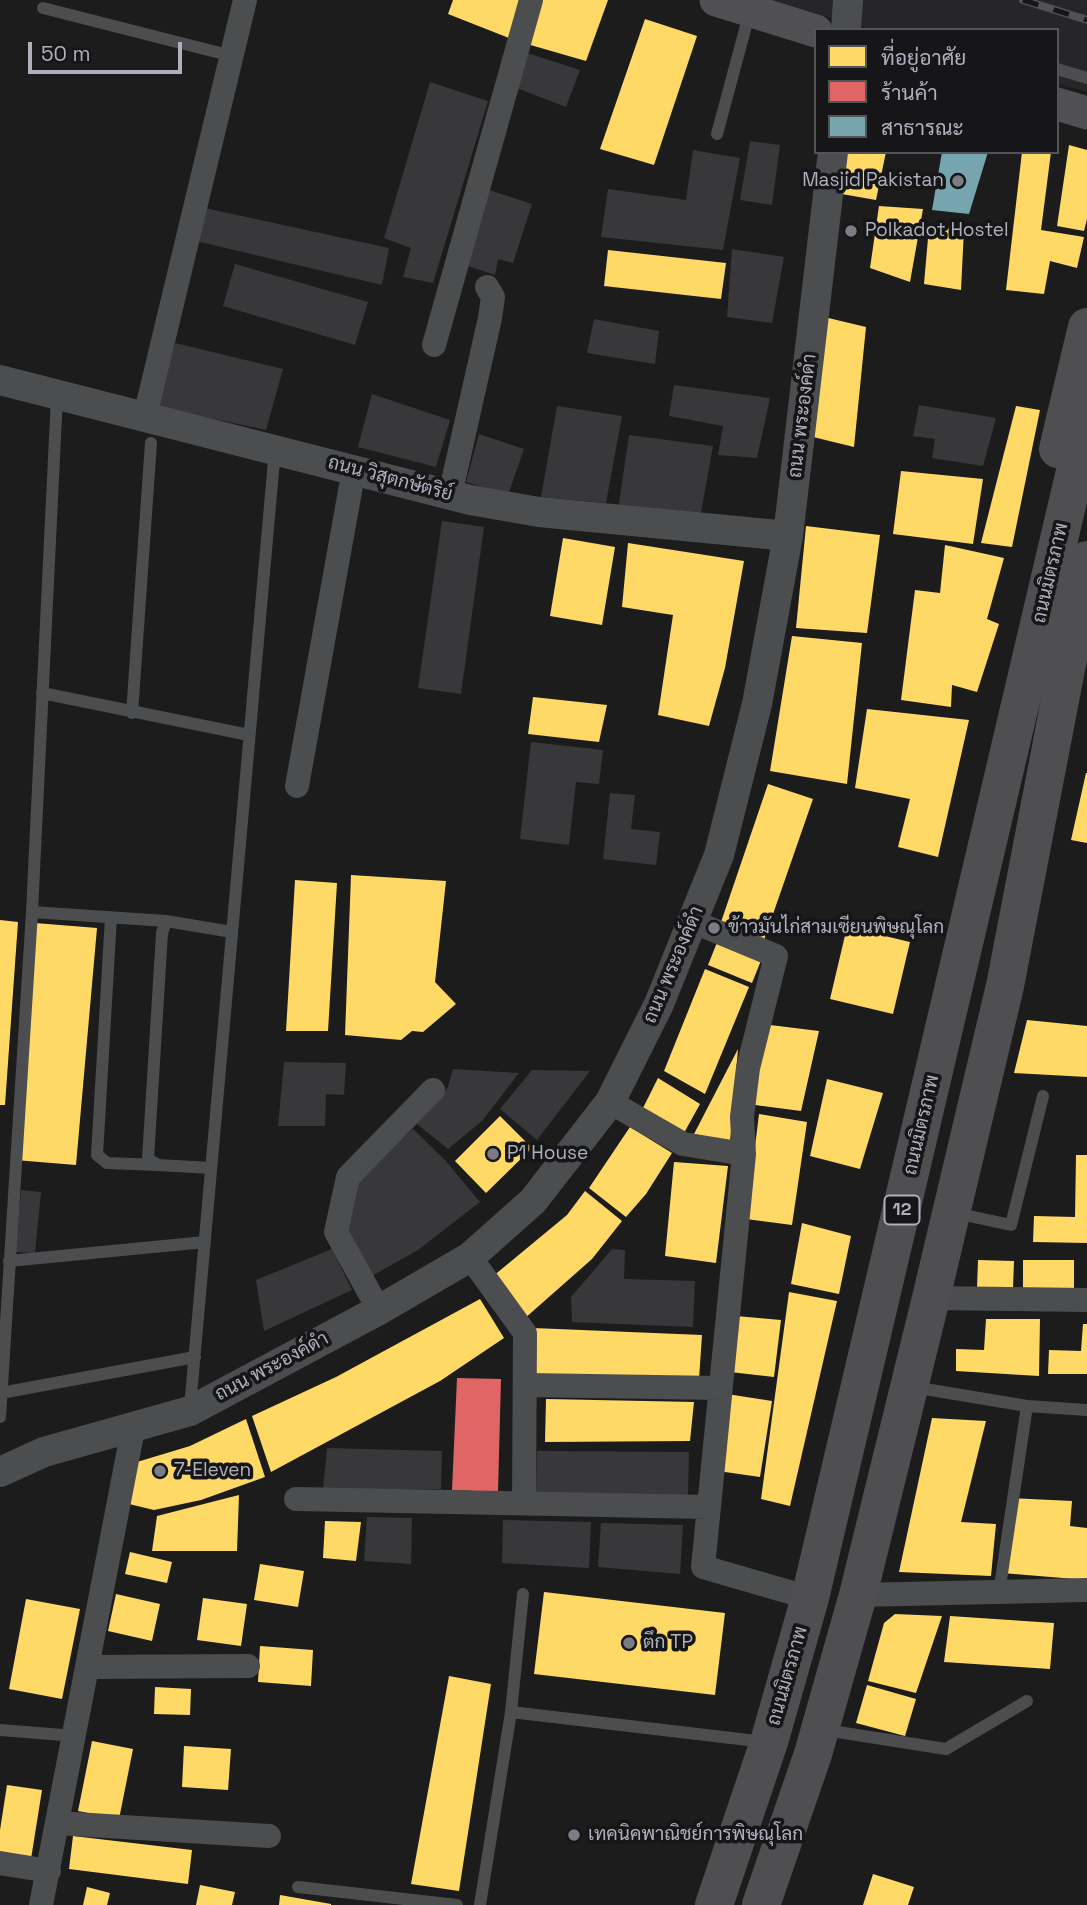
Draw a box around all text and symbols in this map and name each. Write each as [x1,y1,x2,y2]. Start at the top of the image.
scale bar [32,28,186,72]
legend [814,28,1059,154]
text: 50 m [41,40,91,67]
text: ที่อยู่อาศัย [881,44,966,71]
text: ร้านค้า [881,79,938,106]
text: สาธารณะ [881,114,964,141]
place label: Masjid Pakistan [802,170,944,192]
marker: Masjid Pakistan [950,173,966,189]
place label: Polkadot Hostel [865,220,1009,242]
marker: Polkadot Hostel [843,223,859,239]
street label: ถนน พระองค์ดำ [784,353,822,479]
street label: ถนน วิสุตกษัตริย์ [325,451,455,507]
street label: ถนนมิตรภาพ [1028,521,1074,625]
street label: ถนน พระองค์ดำ [639,903,709,1027]
place label: ข้าวมันไก่สามเซียนพิษณุโลก [728,917,944,939]
marker: ข้าวมันไก่สามเซียนพิษณุโลก [706,920,722,936]
street label: ถนนมิตรภาพ [899,1073,945,1177]
place label: P1 House [507,1143,588,1165]
marker: P1 House [485,1146,501,1162]
road number: 12 [884,1196,920,1224]
street label: ถนน พระองค์ดำ [212,1328,332,1406]
place label: 7-Eleven [174,1460,251,1482]
marker: 7-Eleven [152,1463,168,1479]
street label: ถนนมิตรภาพ [763,1624,813,1728]
place label: ตึก TP [643,1632,693,1654]
marker: ตึก TP [621,1635,637,1651]
place label: เทคนิคพาณิชย์การพิษณุโลก [588,1824,803,1846]
marker: เทคนิคพาณิชย์การพิษณุโลก [566,1827,582,1843]

